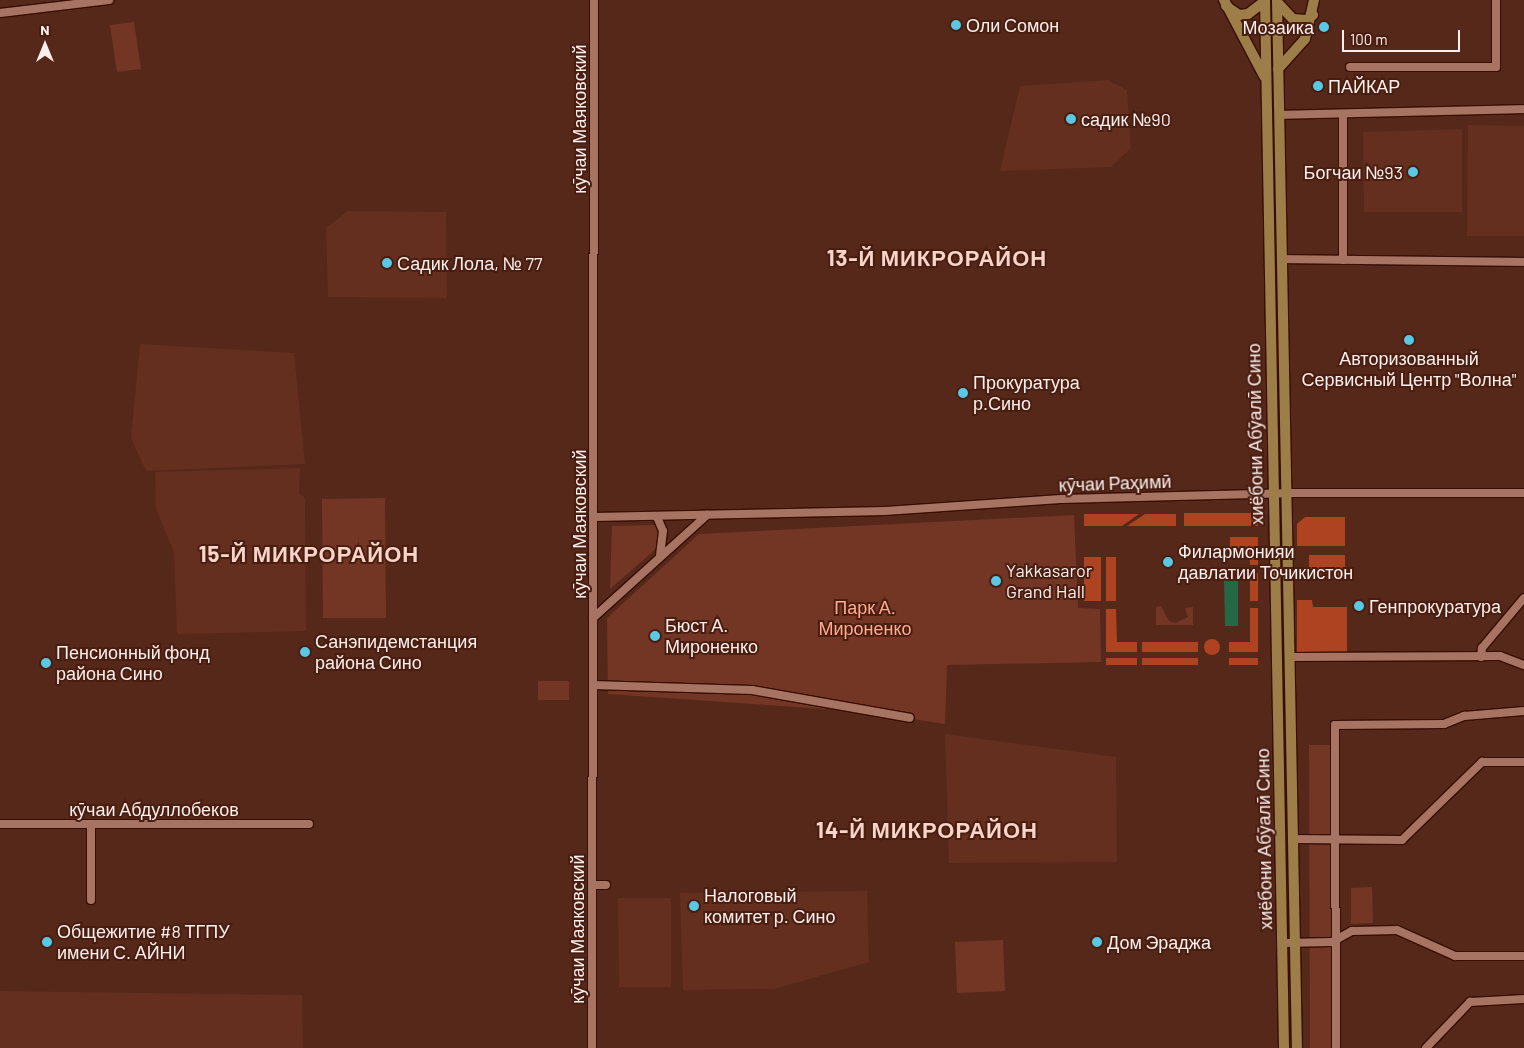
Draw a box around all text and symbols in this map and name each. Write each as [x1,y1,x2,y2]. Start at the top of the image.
place label: Оли Сомон [966,14,1059,36]
place label: Мозаика [1242,16,1314,38]
marker: Оли Сомон [950,19,962,31]
north arrow [20,20,70,70]
scale bar [1344,20,1462,52]
text: N [40,21,50,38]
marker: Мозаика [1318,21,1330,33]
text: 100 m [1350,30,1388,48]
street label: кӯчаи Маяковский [568,44,590,194]
place label: ПАЙКАР [1328,75,1400,97]
marker: ПАЙКАР [1312,80,1324,92]
place label: садик №90 [1081,108,1171,130]
marker: садик №90 [1065,113,1077,125]
place label: Богчаи №93 [1304,161,1403,183]
marker: Богчаи №93 [1407,166,1419,178]
district label: 13-Й МИКРОРАЙОН [825,245,1049,271]
place label: Садик Лола, № 77 [397,252,542,274]
marker: Садик Лола, № 77 [381,257,393,269]
marker: Авторизованный Сервисный Центр "Волна" [1403,334,1415,346]
street label: хиёбони Абӯалӣ Сино [1243,343,1267,525]
place label: Авторизованный Сервисный Центр "Волна" [1302,348,1516,390]
place label: Прокуратура р.Сино [973,372,1080,414]
marker: Прокуратура р.Сино [957,387,969,399]
street label: кӯчаи Маяковский [568,449,590,599]
street label: кӯчаи Раҳимӣ [1058,470,1172,496]
district label: 15-Й МИКРОРАЙОН [197,541,421,567]
place label: Филармонияи давлатии Точикистон [1178,541,1353,584]
marker: Филармонияи давлатии Точикистон [1162,556,1174,568]
place label: Yakkasaror Grand Hall [1006,560,1092,602]
marker: Yakkasaror Grand Hall [990,575,1002,587]
place label: Генпрокуратура [1369,595,1501,617]
park label: Парк А. Мироненко [818,597,912,640]
marker: Генпрокуратура [1353,600,1365,612]
place label: Бюст А. Мироненко [665,615,758,658]
marker: Бюст А. Мироненко [649,630,661,642]
place label: Санэпидемстанция района Сино [315,631,477,674]
place label: Пенсионный фонд района Сино [56,642,210,684]
marker: Санэпидемстанция района Сино [299,646,311,658]
marker: Пенсионный фонд района Сино [40,657,52,669]
street label: хиёбони Абӯалӣ Сино [1252,748,1276,930]
street label: кӯчаи Абдуллобеков [69,798,239,820]
district label: 14-Й МИКРОРАЙОН [814,817,1040,843]
street label: кӯчаи Маяковский [566,854,588,1004]
place label: Налоговый комитет р. Сино [704,885,835,928]
marker: Налоговый комитет р. Сино [688,900,700,912]
place label: Общежитие #8 ТГПУ имени С. АЙНИ [57,921,230,964]
place label: Дом Эраджа [1107,931,1211,953]
marker: Общежитие #8 ТГПУ имени С. АЙНИ [41,936,53,948]
marker: Дом Эраджа [1091,936,1103,948]

